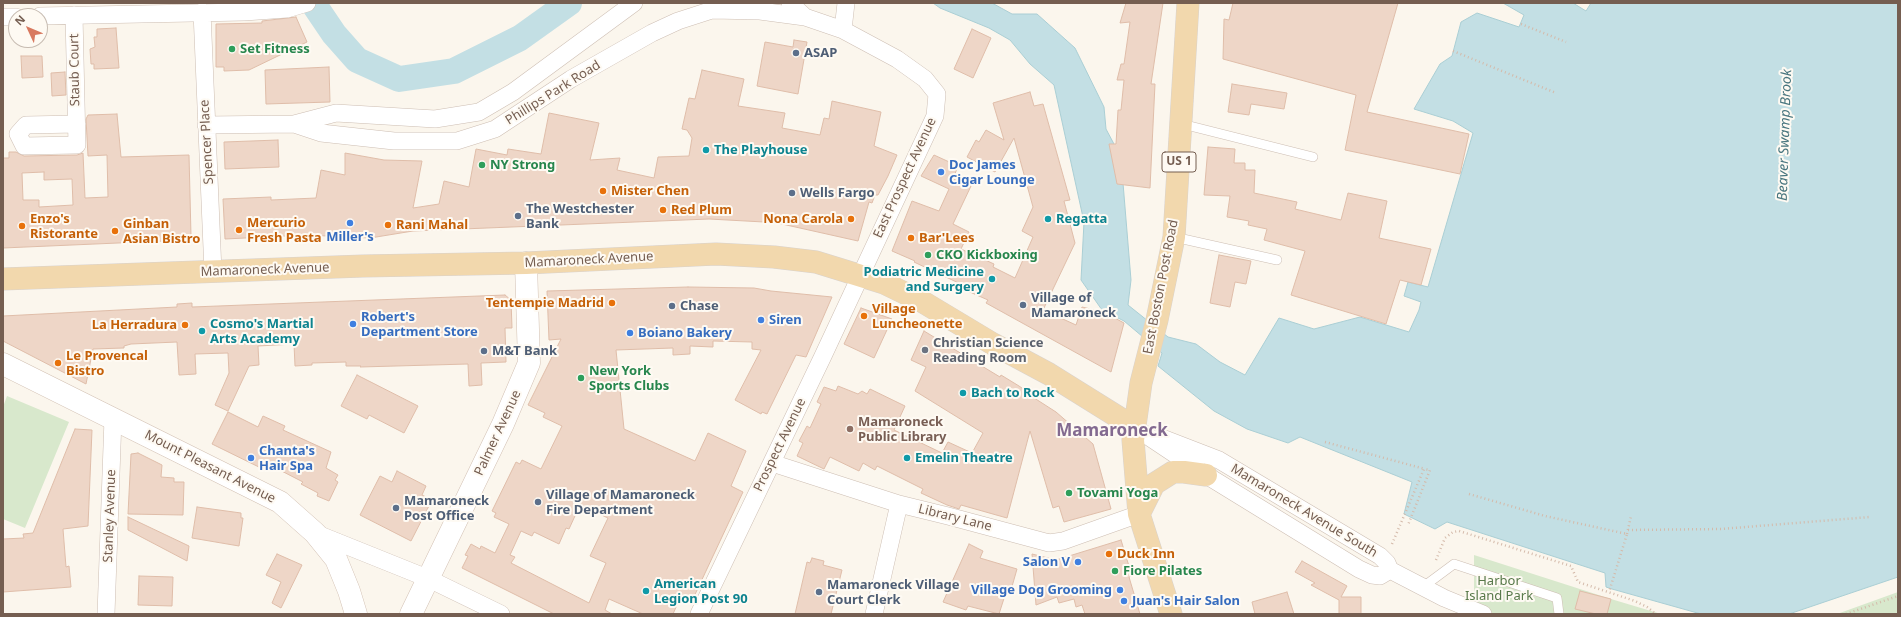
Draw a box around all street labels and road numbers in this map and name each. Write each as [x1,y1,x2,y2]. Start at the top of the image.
street label: Staub Court [67,34,83,106]
street label: Phillips Park Road [503,58,603,128]
street label: Spencer Place [197,99,217,185]
street label: East Prospect Avenue [870,115,940,241]
road number: US 1 [1162,152,1196,172]
street label: East Boston Post Road [1140,218,1182,356]
street label: Mamaroneck Avenue [524,249,654,271]
street label: Mamaroneck Avenue [200,260,330,280]
street label: Palmer Avenue [471,388,525,478]
street label: Prospect Avenue [751,396,809,494]
street label: Mount Pleasant Avenue [142,427,278,507]
street label: Mamaroneck Avenue South [1228,461,1380,561]
street label: Stanley Avenue [101,469,119,563]
street label: Library Lane [917,501,993,535]

